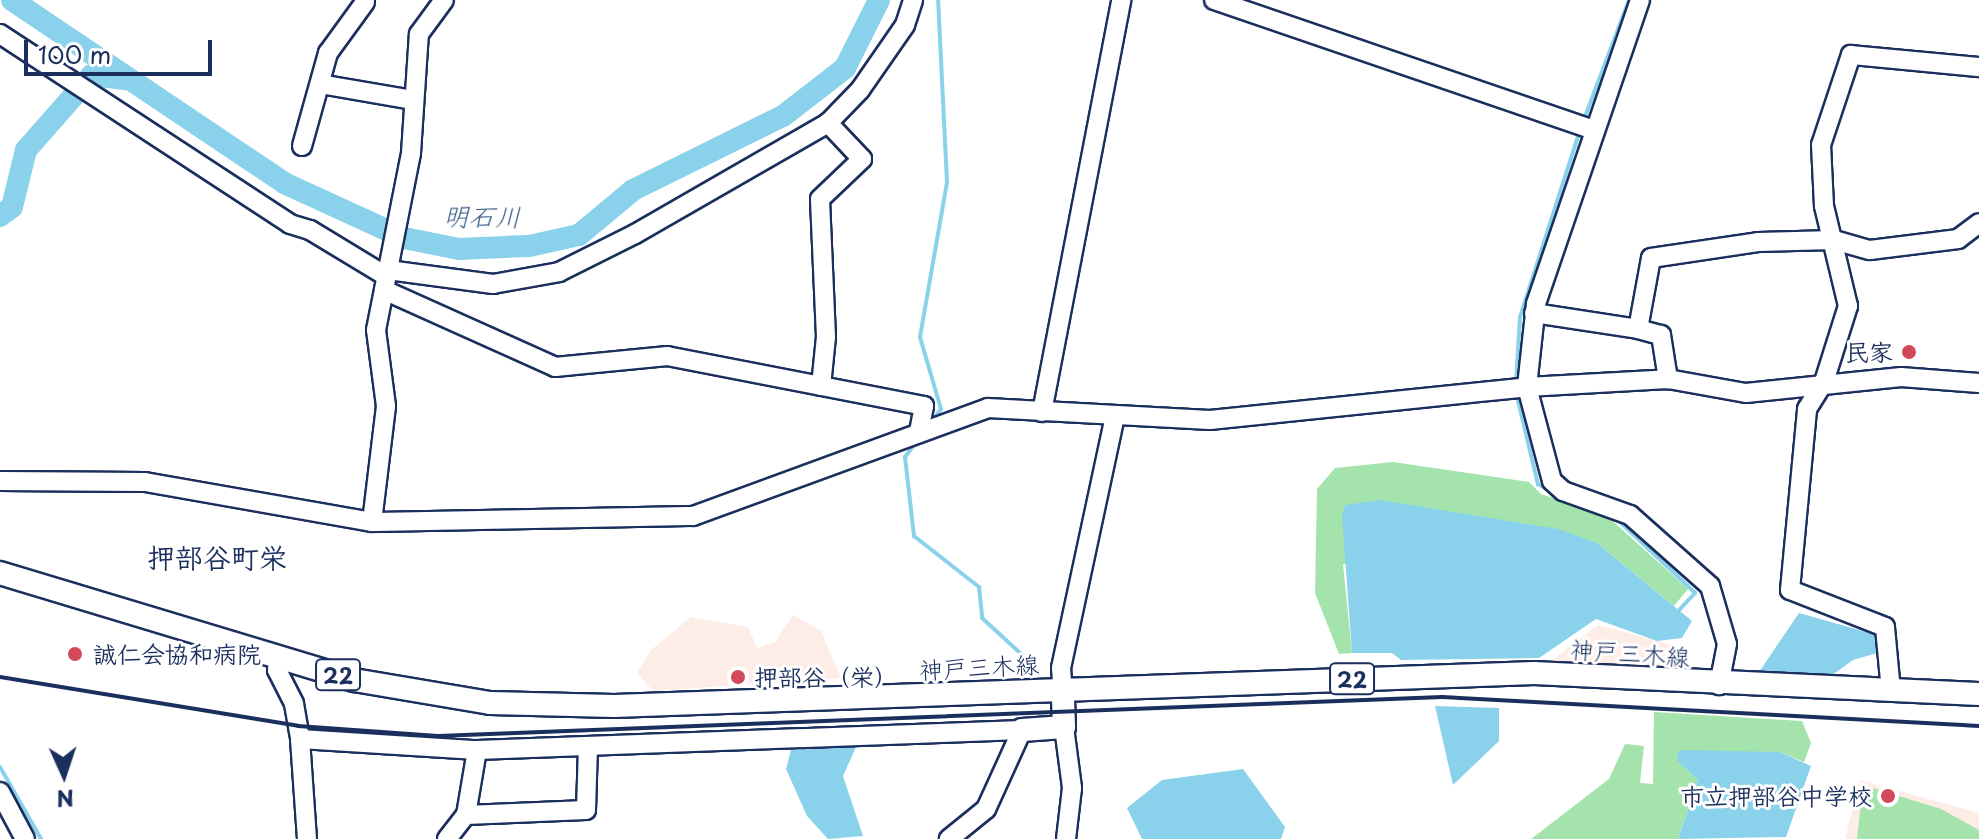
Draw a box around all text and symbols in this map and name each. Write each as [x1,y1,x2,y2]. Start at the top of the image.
scale bar [28,24,216,74]
text: 100 m [38,36,111,72]
water label: 明石川 [443,200,521,232]
place label: 民家 [1845,338,1893,366]
marker: 民家 [1900,343,1918,361]
district label: 押部谷町栄 [147,540,287,574]
street label: 神戸三木線 [1569,634,1691,672]
place label: 誠仁会協和病院 [93,640,261,668]
marker: 誠仁会協和病院 [64,643,86,665]
street label: 神戸三木線 [918,649,1040,685]
road number: 22 [314,657,362,693]
road number: 22 [1328,661,1376,697]
place label: 押部谷（栄） [754,663,898,691]
marker: 押部谷（栄） [729,668,747,686]
north arrow [24,735,104,815]
place label: 市立押部谷中学校 [1680,782,1872,810]
text: N [56,783,75,816]
marker: 市立押部谷中学校 [1879,787,1897,805]

